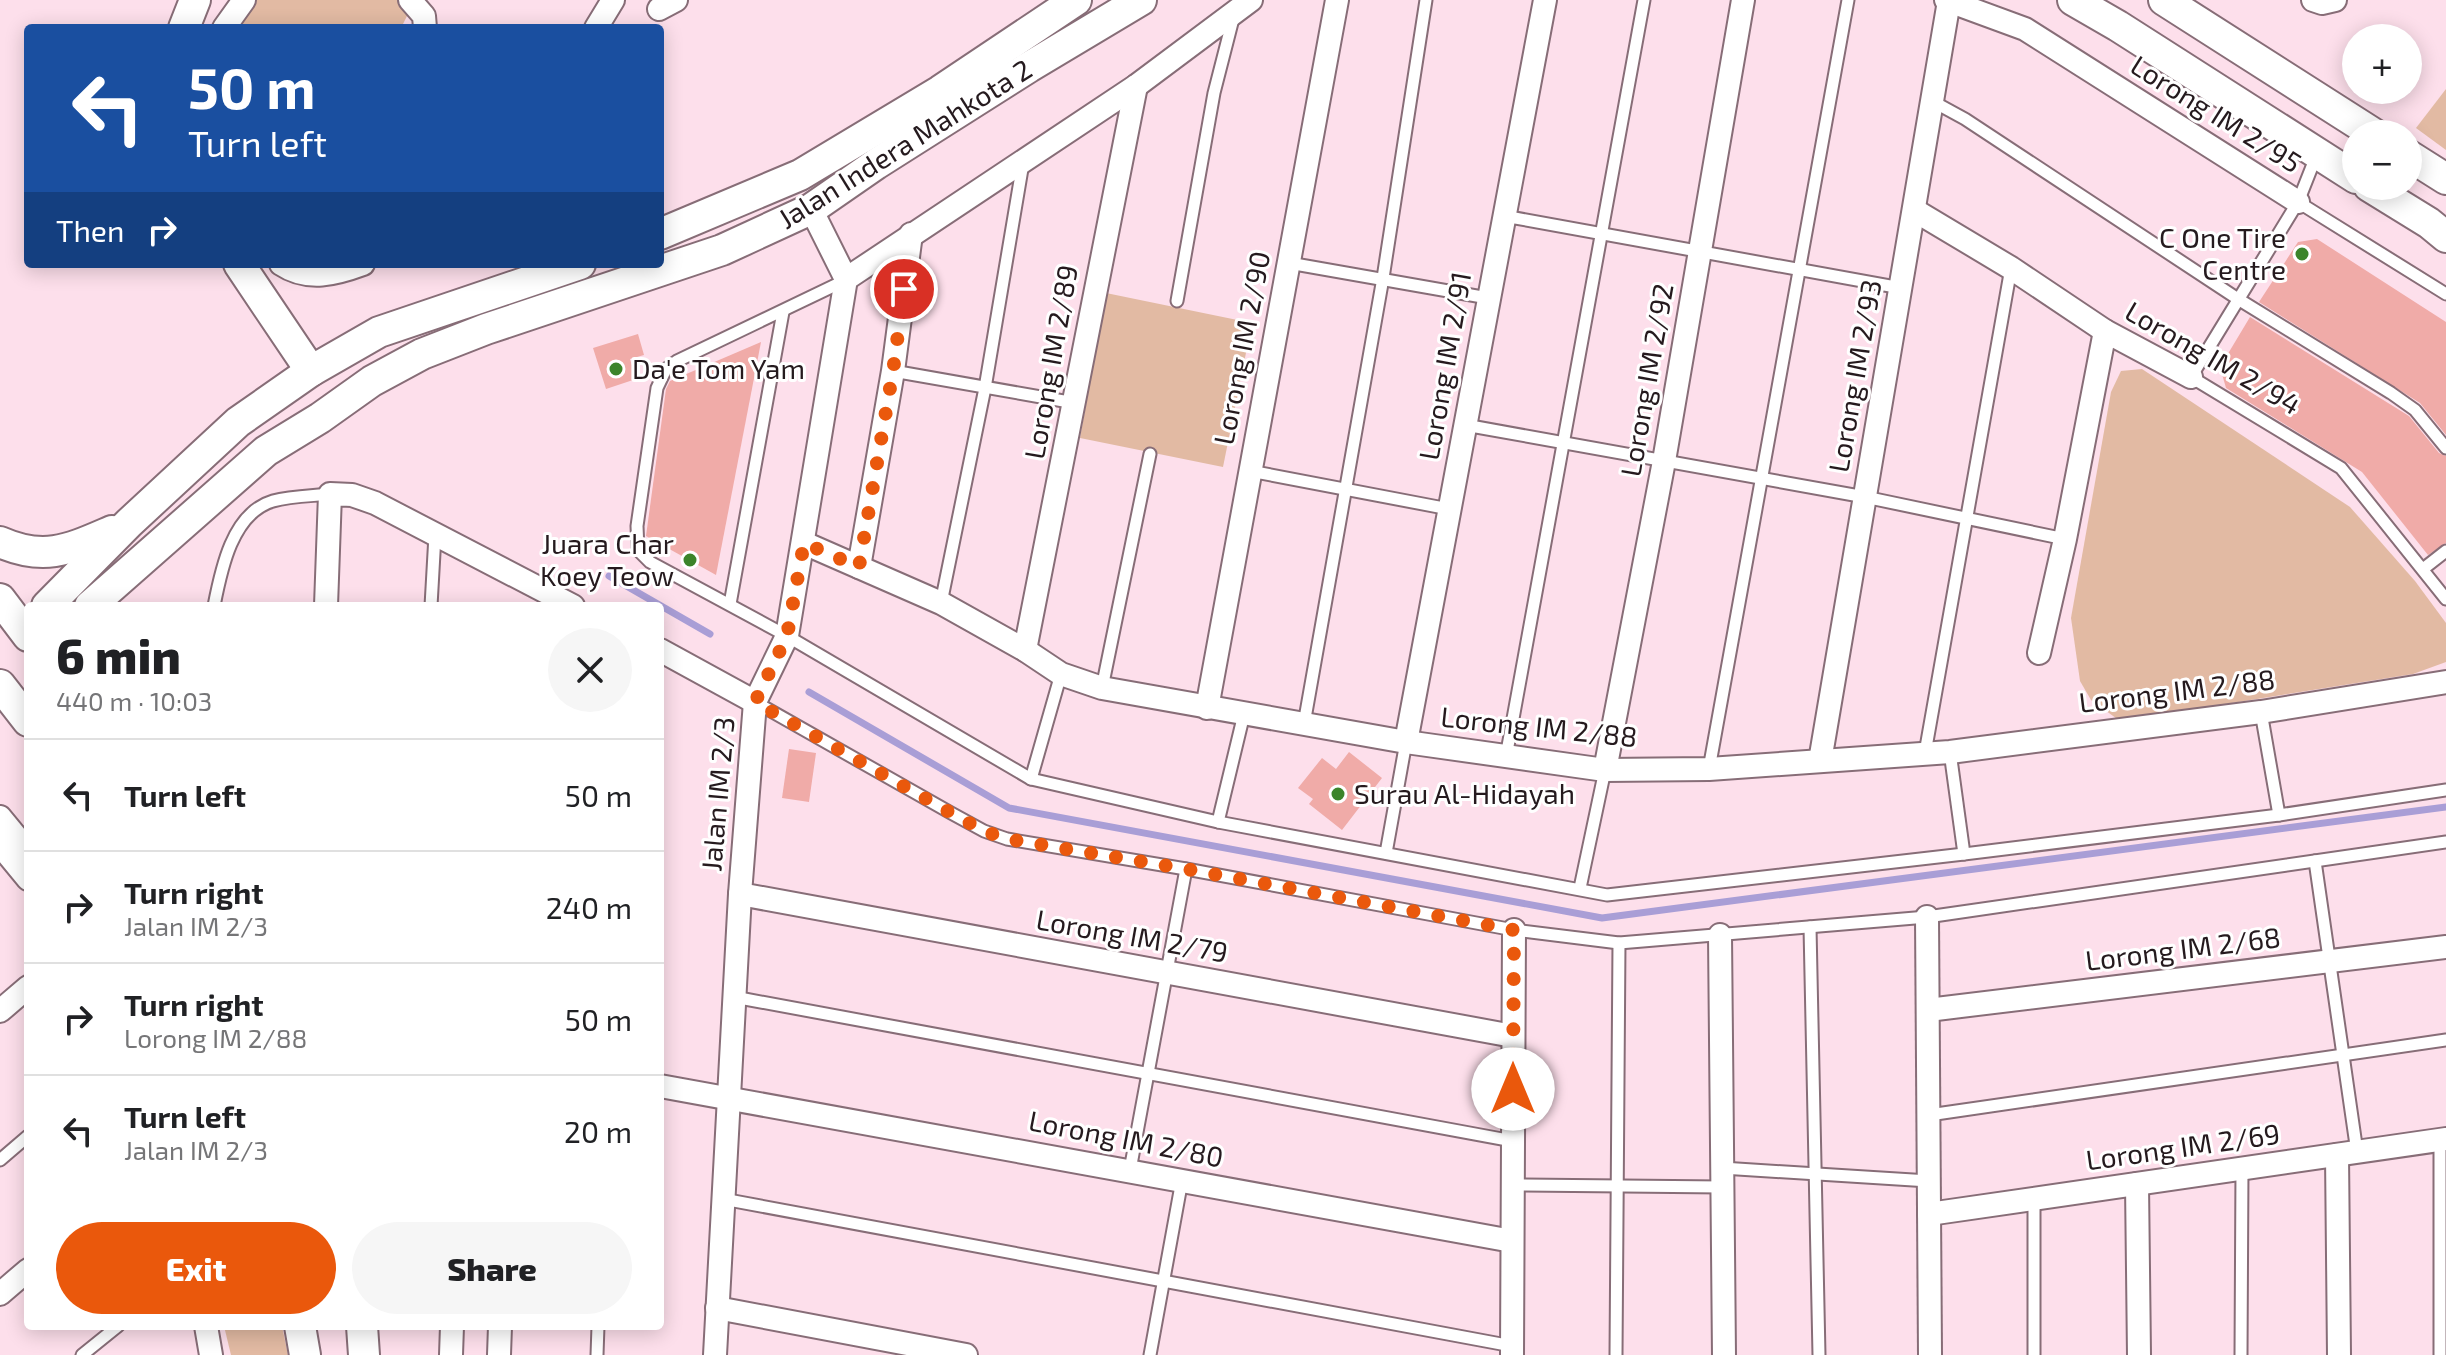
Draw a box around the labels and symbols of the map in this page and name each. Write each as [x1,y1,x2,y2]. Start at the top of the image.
street label: Lorong IM 2/95 [2125,47,2308,179]
street label: Jalan Indera Mahkota 2 [771,51,1038,235]
place label: C One Tire Centre [2159,220,2286,286]
marker: C One Tire Centre [2293,245,2311,263]
street label: Lorong IM 2/90 [1206,248,1276,447]
pin [870,255,938,323]
street label: Lorong IM 2/89 [1016,262,1084,462]
street label: Lorong IM 2/91 [1411,269,1477,463]
street label: Lorong IM 2/93 [1820,277,1888,475]
street label: Lorong IM 2/92 [1612,281,1680,479]
street label: Lorong IM 2/94 [2120,293,2307,421]
place label: Da'e Tom Yam [632,351,805,385]
marker: Da'e Tom Yam [607,360,625,378]
place label: Juara Char Koey Teow [540,526,674,592]
marker: Juara Char Koey Teow [681,551,699,569]
street label: Lorong IM 2/88 [2077,661,2277,719]
street label: Lorong IM 2/88 [1439,699,1639,753]
street label: Jalan IM 2/3 [693,715,741,873]
place label: Surau Al-Hidayah [1354,776,1575,810]
marker: Surau Al-Hidayah [1329,785,1347,803]
street label: Lorong IM 2/79 [1034,901,1231,969]
street label: Lorong IM 2/68 [2083,919,2282,977]
position arrow [1471,1047,1555,1131]
street label: Lorong IM 2/80 [1026,1103,1226,1174]
street label: Lorong IM 2/69 [2084,1116,2282,1176]

